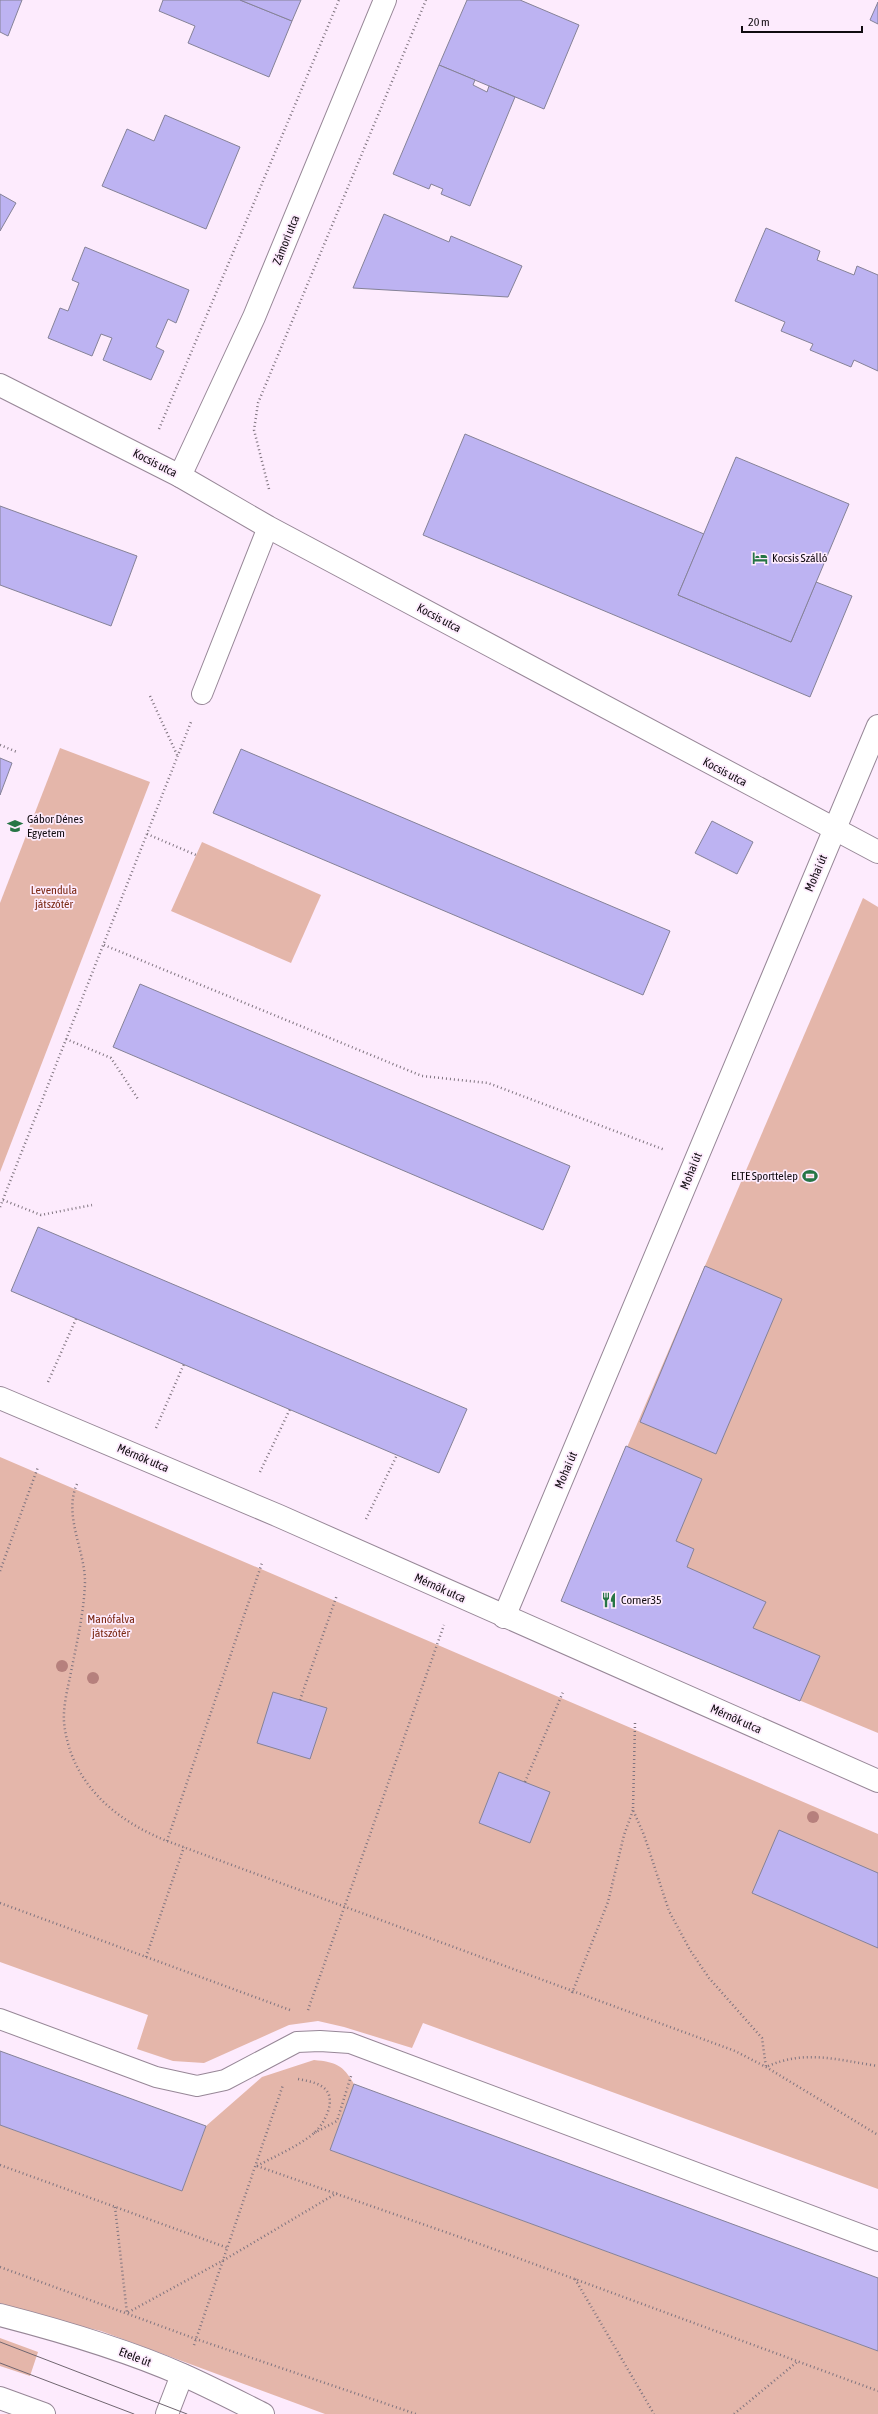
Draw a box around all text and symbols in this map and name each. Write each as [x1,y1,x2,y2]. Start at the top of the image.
scale bar [742,8,862,34]
text: 20 m [748,15,770,29]
street label: Zámori utca [270,213,302,267]
street label: Kocsis utca [131,446,179,480]
hotel icon: Kocsis Szálló [751,549,769,567]
place label: Kocsis Szálló [772,551,828,565]
street label: Kocsis utca [415,601,463,635]
street label: Kocsis utca [701,755,749,789]
place label: Gábor Dénes Egyetem [27,812,83,840]
school or university icon: Gábor Dénes Egyetem [6,817,24,835]
street label: Mohai út [802,852,830,894]
park label: Levendula játszótér [31,883,77,911]
street label: Mohai út [677,1150,705,1192]
sports icon: ELTE Sporttelep [801,1167,819,1185]
place label: ELTE Sporttelep [731,1169,798,1183]
street label: Mérnök utca [115,1441,171,1475]
street label: Mohai út [552,1449,580,1491]
street label: Mérnök utca [412,1571,468,1605]
restaurant icon: Corner35 [600,1591,618,1609]
place label: Corner35 [621,1593,662,1607]
park label: Manófalva játszótér [87,1612,135,1640]
street label: Mérnök utca [708,1702,764,1736]
street label: Etele út [117,2344,154,2370]

